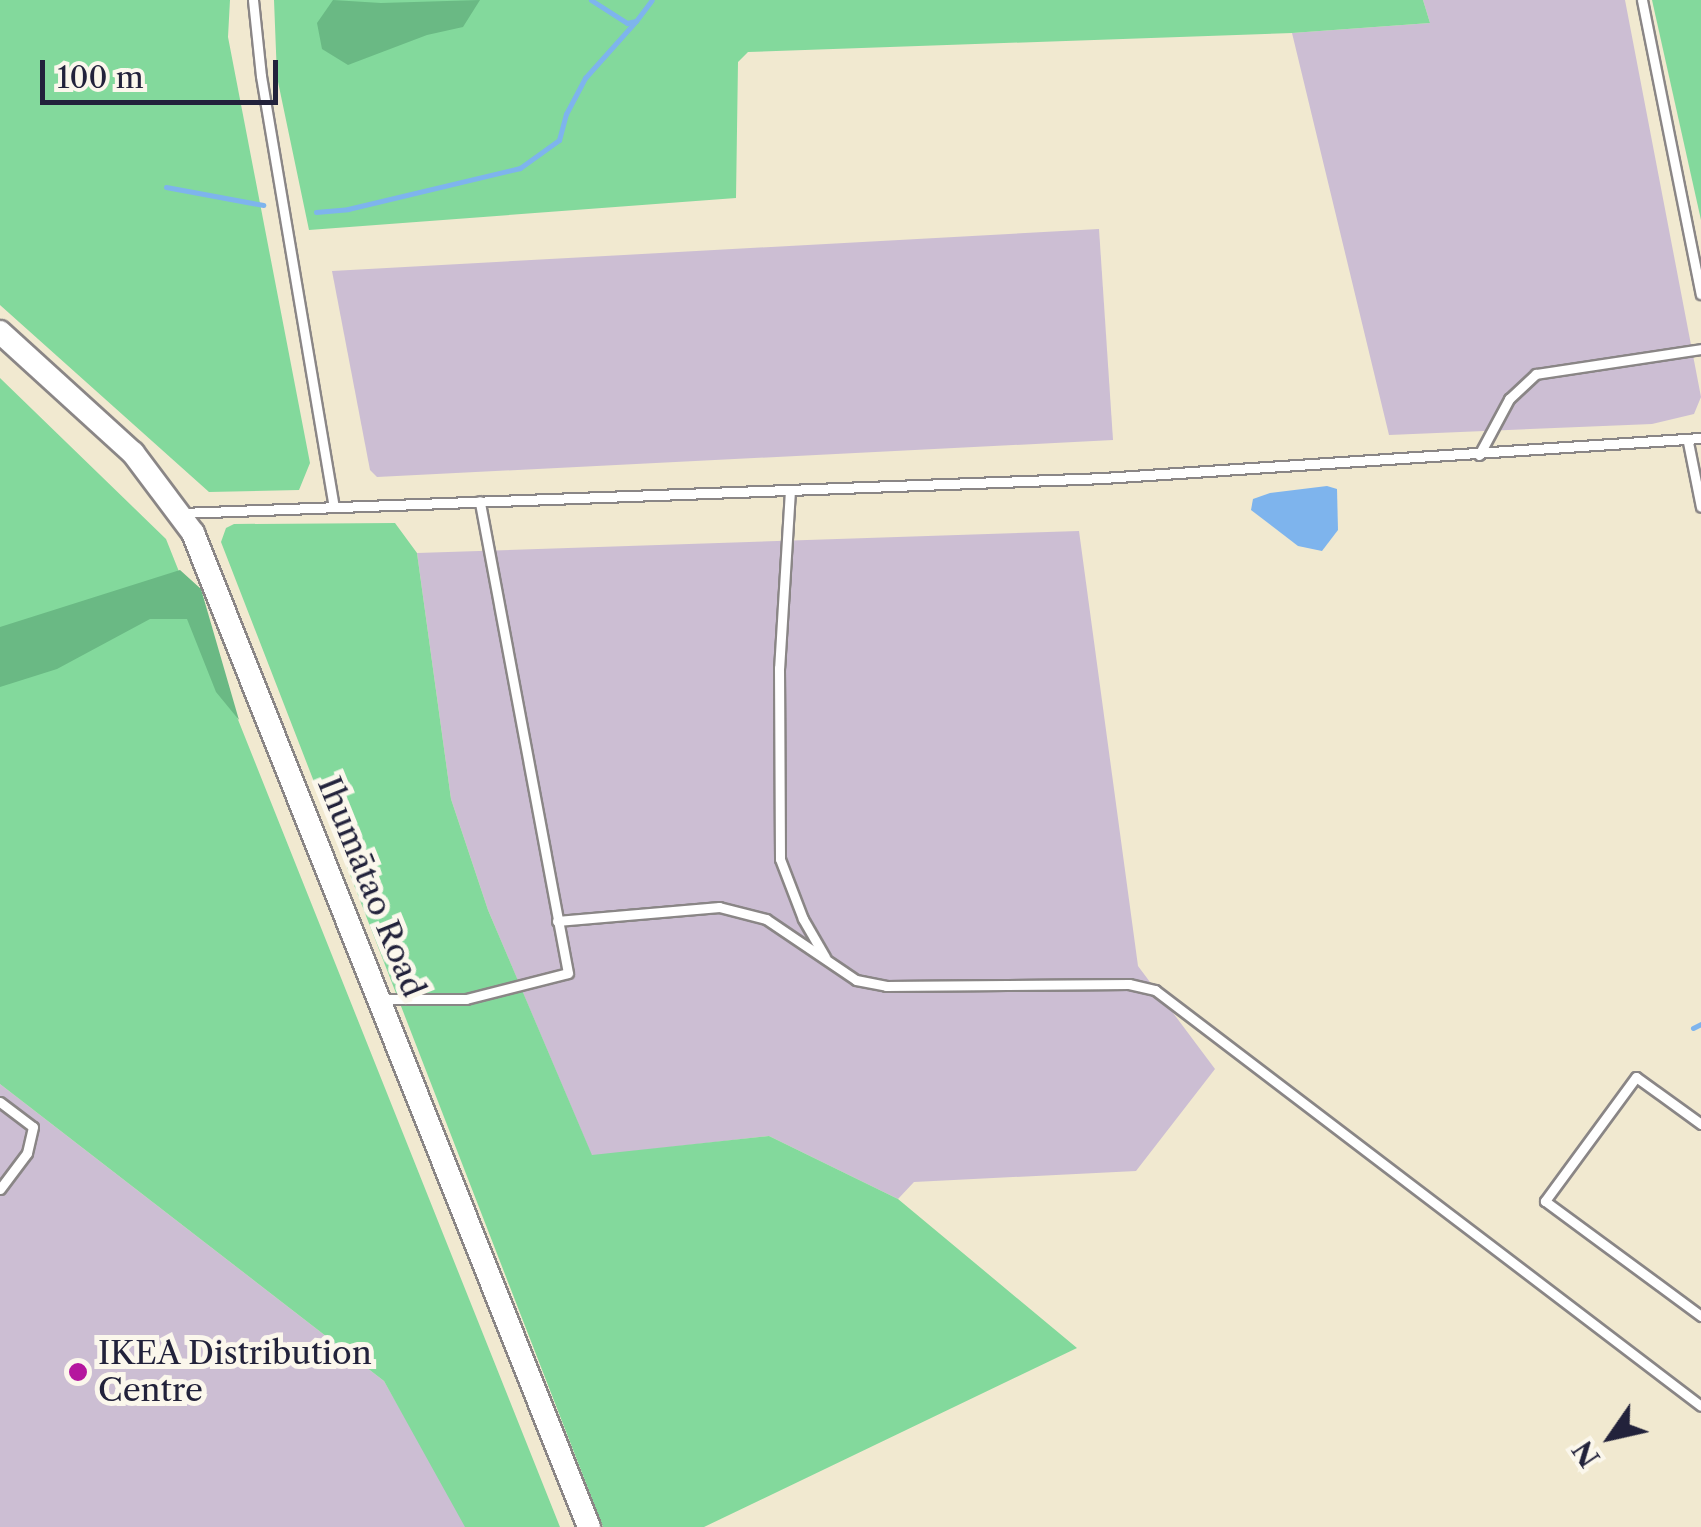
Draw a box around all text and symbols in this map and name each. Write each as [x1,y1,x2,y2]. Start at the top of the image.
scale bar [45,40,282,102]
text: 100 m [57,59,144,96]
street label: Ihumātao Road [309,771,433,1003]
place label: IKEA Distribution Centre [98,1335,373,1410]
marker: IKEA Distribution Centre [67,1361,89,1383]
north arrow [1561,1387,1661,1487]
text: N [1565,1434,1607,1473]

